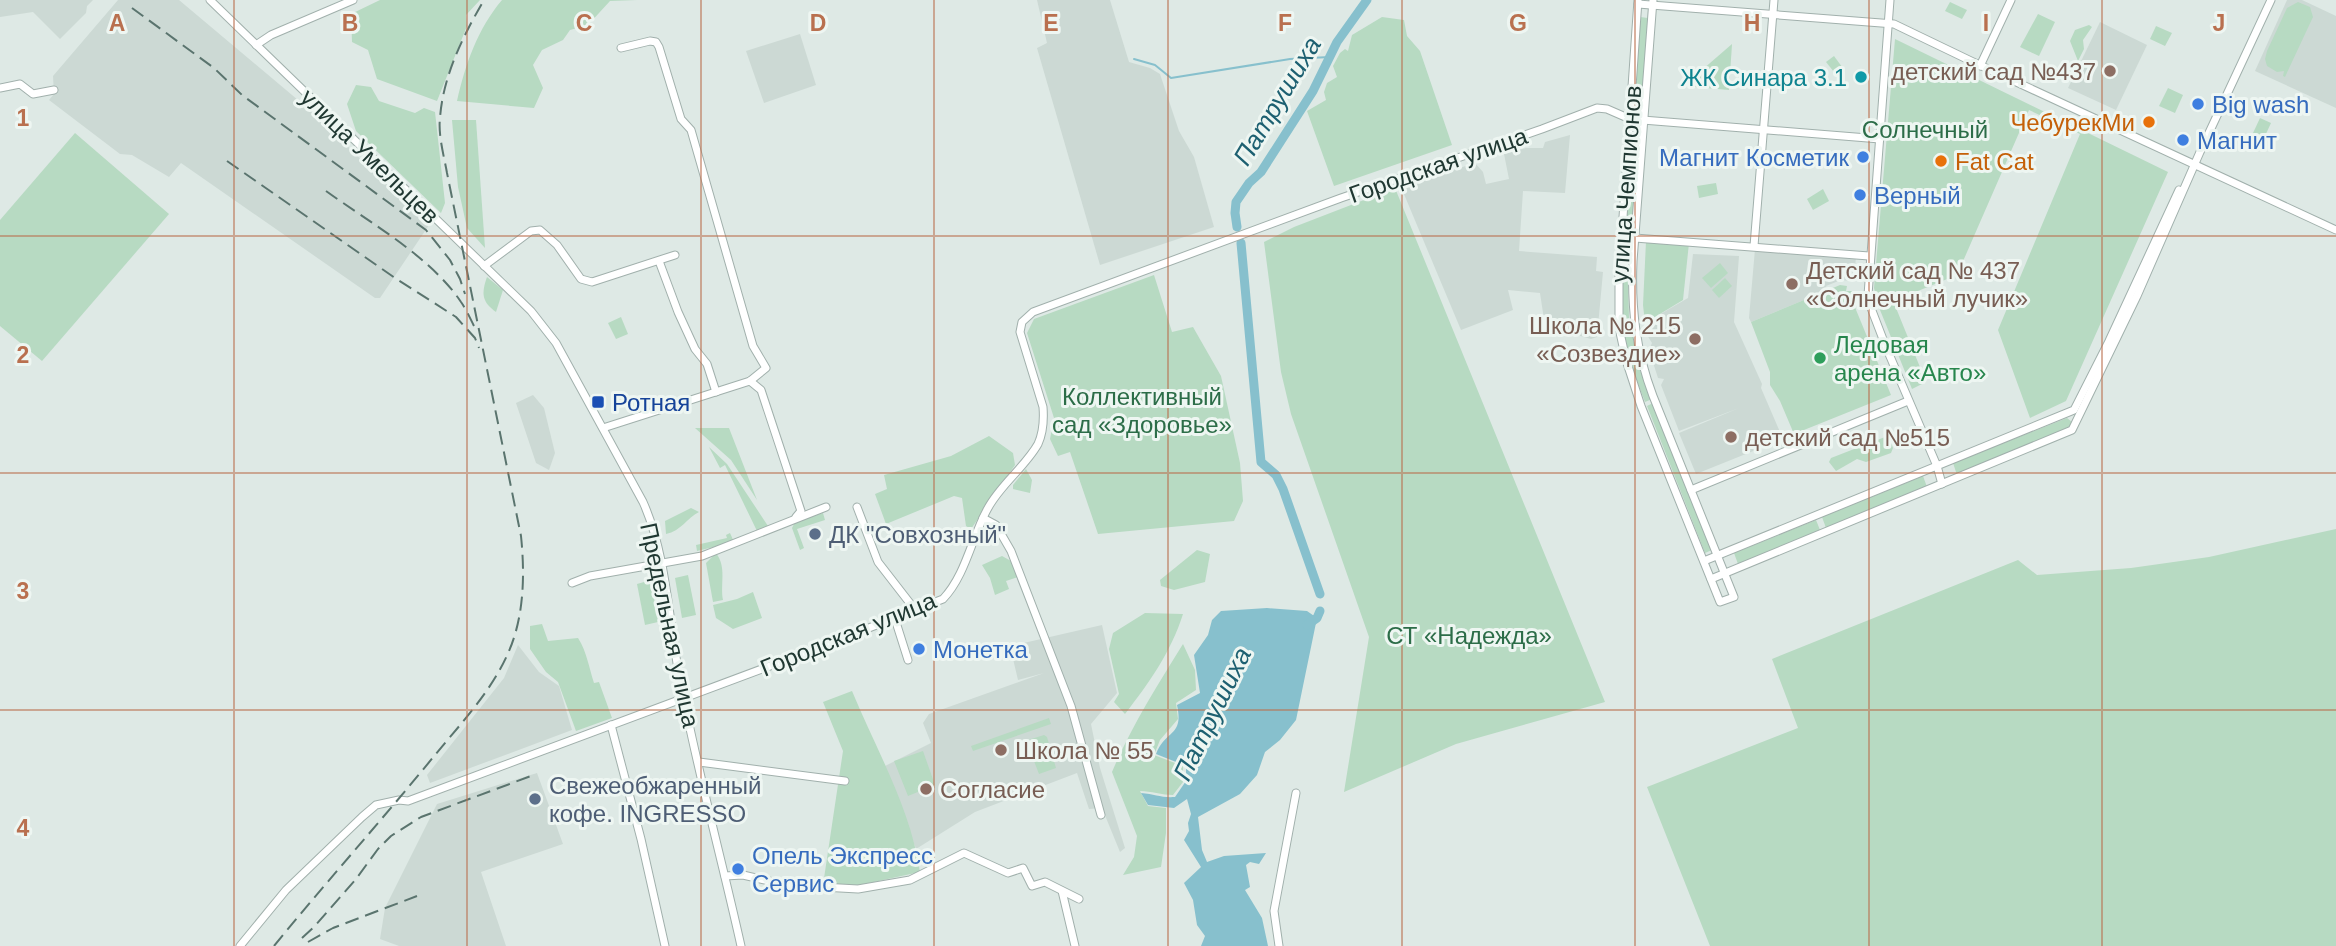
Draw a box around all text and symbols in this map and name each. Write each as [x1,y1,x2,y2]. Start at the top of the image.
text: A [109,10,125,36]
text: B [342,10,358,36]
text: C [576,10,592,36]
text: D [810,10,826,36]
text: E [1043,10,1059,36]
text: F [1278,10,1292,36]
text: G [1509,10,1527,36]
text: H [1744,10,1760,36]
text: I [1983,10,1989,36]
text: J [2213,10,2225,36]
water label: Патрушиха [1227,31,1327,171]
place label: детский сад №437 [1891,58,2096,85]
marker: детский сад №437 [2102,63,2118,79]
place label: ЖК Синара 3.1 [1680,64,1847,91]
marker: ЖК Синара 3.1 [1853,69,1869,85]
street label: улица Умельцев [295,83,445,229]
street label: улица Чемпионов [1606,85,1646,283]
place label: Big wash [2212,91,2309,118]
marker: Big wash [2190,96,2206,112]
text: 1 [17,105,30,131]
place label: ЧебурекМи [2010,109,2135,136]
marker: ЧебурекМи [2141,114,2157,130]
park label: Солнечный [1862,116,1988,143]
street label: Городская улица [1345,122,1531,208]
place label: Магнит [2197,127,2277,154]
marker: Магнит [2175,132,2191,148]
place label: Магнит Косметик [1659,144,1849,171]
place label: Fat Cat [1955,148,2034,175]
marker: Магнит Косметик [1855,149,1871,165]
marker: Fat Cat [1933,153,1949,169]
place label: Верный [1874,182,1961,209]
marker: Верный [1852,187,1868,203]
place label: Детский сад № 437 «Солнечный лучик» [1806,257,2028,312]
marker: Детский сад № 437 «Солнечный лучик» [1784,276,1800,292]
place label: Школа № 215 «Созвездие» [1529,312,1681,367]
marker: Школа № 215 «Созвездие» [1687,331,1703,347]
place label: Ледовая арена «Авто» [1834,331,1986,386]
text: 2 [17,342,29,368]
marker: Ледовая арена «Авто» [1812,350,1828,366]
park label: Коллективный сад «Здоровье» [1052,383,1232,438]
place label: Ротная [612,389,690,416]
marker: Ротная [590,394,606,410]
place label: детский сад №515 [1745,424,1950,451]
marker: детский сад №515 [1723,429,1739,445]
street label: Предельная улица [635,520,705,731]
place label: ДК "Совхозный" [829,521,1006,548]
marker: ДК "Совхозный" [807,526,823,542]
text: 3 [17,578,29,604]
street label: Городская улица [756,586,940,682]
park label: СТ «Надежда» [1386,622,1552,649]
place label: Монетка [933,636,1028,663]
marker: Монетка [911,641,927,657]
water label: Патрушиха [1167,642,1257,786]
place label: Школа № 55 [1015,737,1154,764]
marker: Школа № 55 [993,742,1009,758]
place label: Свежеобжаренный кофе. INGRESSO [549,772,761,827]
place label: Согласие [940,776,1045,803]
marker: Согласие [918,781,934,797]
marker: Свежеобжаренный кофе. INGRESSO [527,791,543,807]
text: 4 [17,815,30,841]
place label: Опель Экспресс Сервис [752,842,933,897]
marker: Опель Экспресс Сервис [730,861,746,877]

